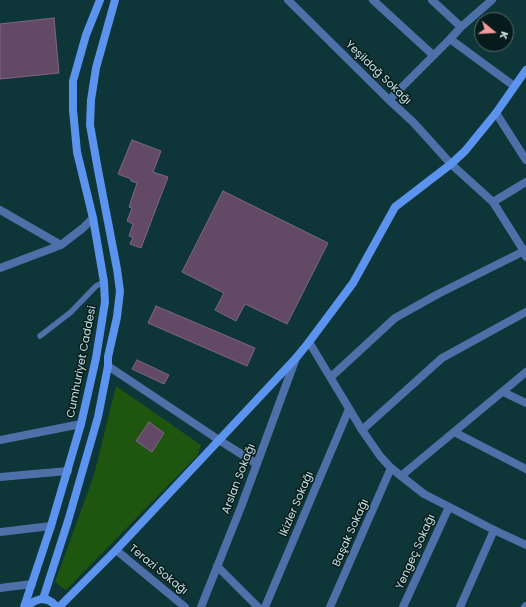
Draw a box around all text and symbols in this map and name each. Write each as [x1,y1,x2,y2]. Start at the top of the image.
north arrow [474,12,514,52]
text: K [496,29,513,42]
street label: Yeşildağ Sokağı [342,38,414,108]
street label: Cumhuriyet Caddesi [65,305,99,419]
street label: Arslan Sokağı [220,442,258,516]
street label: İkizler Sokağı [277,469,317,539]
street label: Başak Sokağı [330,497,372,569]
street label: Yengeç Sokağı [394,512,438,592]
street label: Terazi Sokağı [126,542,190,598]

